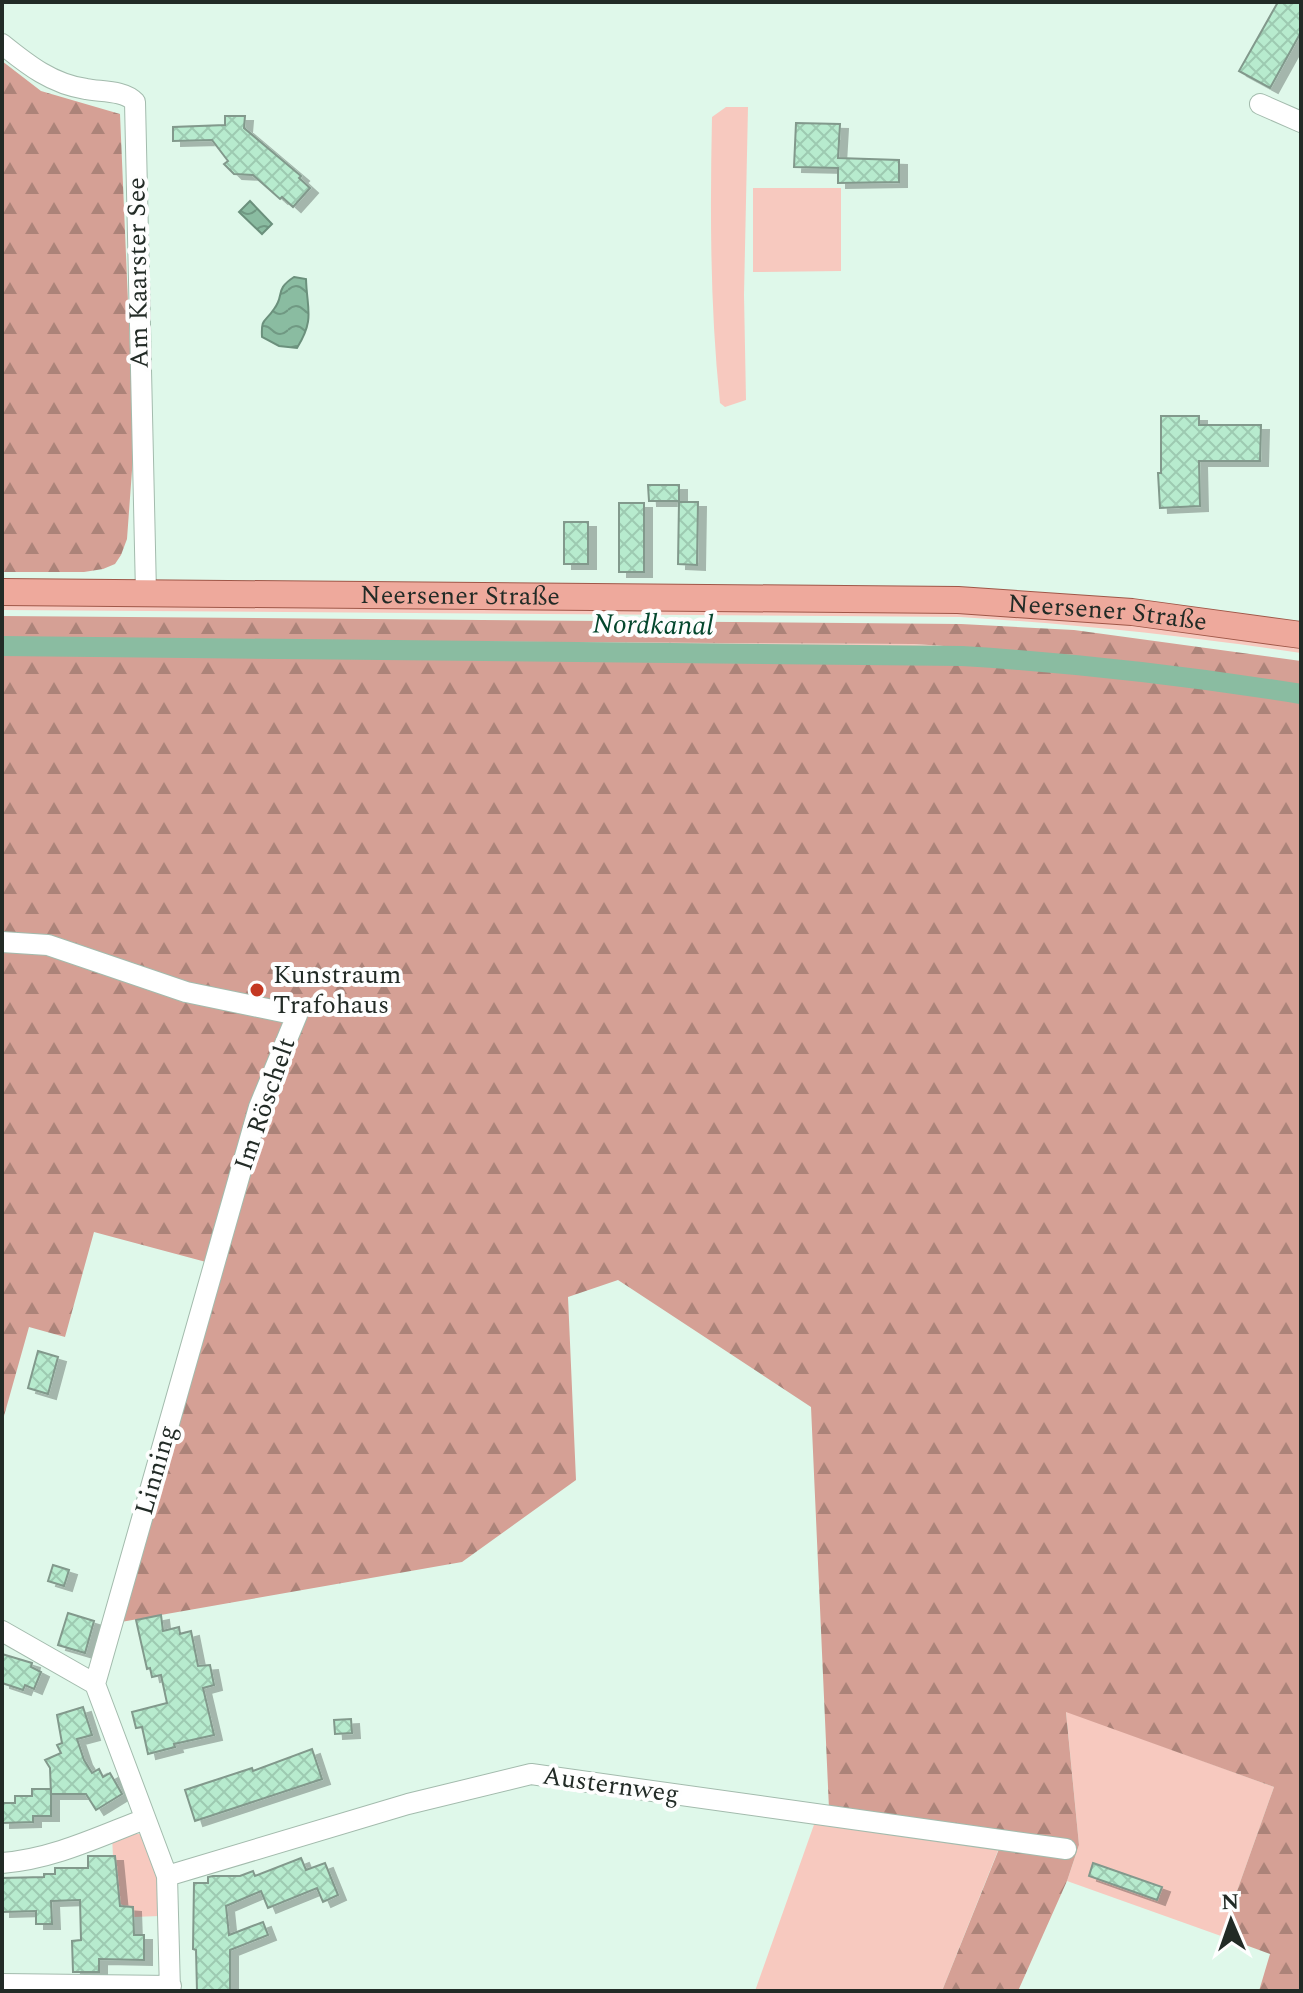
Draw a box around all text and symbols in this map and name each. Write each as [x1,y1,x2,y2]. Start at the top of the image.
street label: Am Kaarster See [116,177,160,369]
street label: Neersener Straße [360,575,560,617]
street label: Neersener Straße [1007,583,1209,642]
water label: Nordkanal [592,602,714,648]
place label: Kunstraum Trafohaus [273,955,401,1025]
marker: Kunstraum Trafohaus [248,981,266,999]
street label: Im Röschelt [224,1032,306,1176]
street label: Linning [124,1420,188,1520]
street label: Austernweg [540,1756,682,1814]
north arrow [1191,1881,1271,1961]
text: N [1221,1886,1240,1919]

